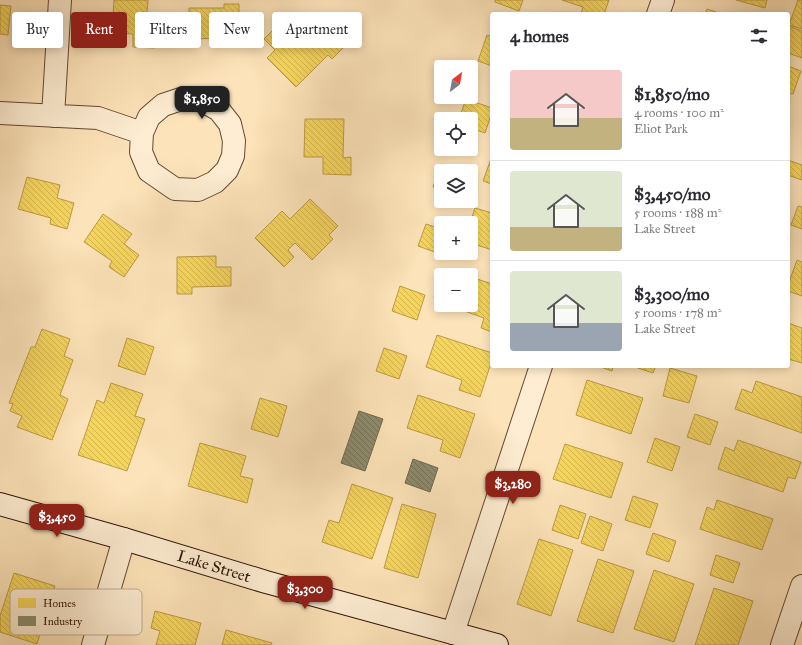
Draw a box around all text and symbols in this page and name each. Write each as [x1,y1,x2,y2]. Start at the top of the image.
chip: Buy [12,12,63,48]
chip: Rent [71,12,127,48]
chip: Filters [135,12,201,48]
chip: New [209,12,264,48]
chip: Apartment [272,12,362,48]
icon: filters [748,25,770,47]
text: 4 homes [510,26,569,47]
north arrow [434,60,478,104]
map controls [434,60,478,312]
text: $1,850/mo [634,84,710,105]
pin: $1,850 [169,86,235,120]
icon: home [542,86,590,134]
text: $1,850 [184,91,220,107]
text: 4 rooms · 100 m² [634,105,724,121]
button: locate [434,112,478,156]
text: Eliot Park [634,121,688,137]
button: layers [434,164,478,208]
text: $3,450/mo [634,184,710,205]
icon: home [542,187,590,235]
text: 5 rooms · 188 m² [634,205,721,221]
button: + [434,216,478,260]
text: Lake Street [634,221,696,237]
button: − [434,268,478,312]
text: $3,300/mo [634,284,709,305]
icon: home [542,287,590,335]
text: 5 rooms · 178 m² [634,305,722,321]
text: Lake Street [634,321,696,337]
pin: $3,280 [480,471,546,505]
text: $3,280 [494,476,532,492]
pin: $3,450 [24,504,90,538]
text: $3,450 [38,509,76,525]
street label: Lake Street [175,546,253,586]
pin: $3,300 [272,576,338,610]
text: $3,300 [287,581,323,597]
legend [10,589,142,635]
text: Homes [43,597,76,610]
text: Industry [43,615,83,628]

